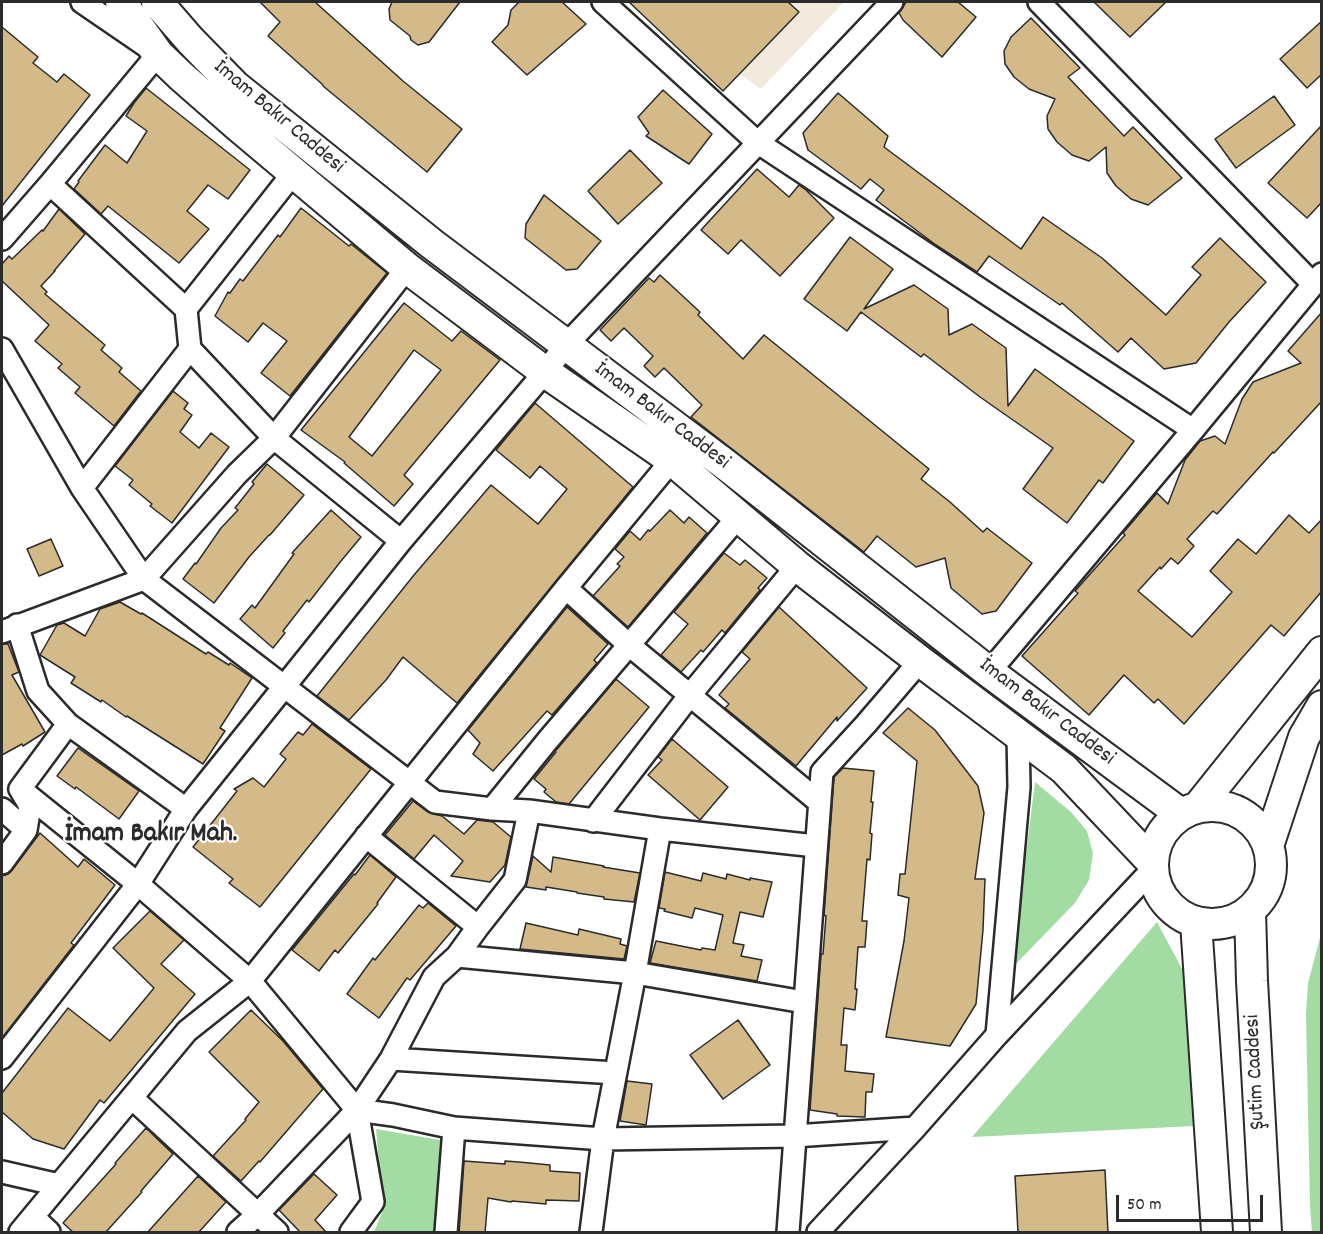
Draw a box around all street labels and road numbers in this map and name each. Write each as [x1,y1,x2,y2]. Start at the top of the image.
street label: İmam Bakır Caddesi [207,55,349,181]
street label: İmam Bakır Caddesi [588,357,734,477]
street label: İmam Bakır Caddesi [973,653,1119,773]
street label: Şutim Caddesi [1241,1014,1273,1130]

